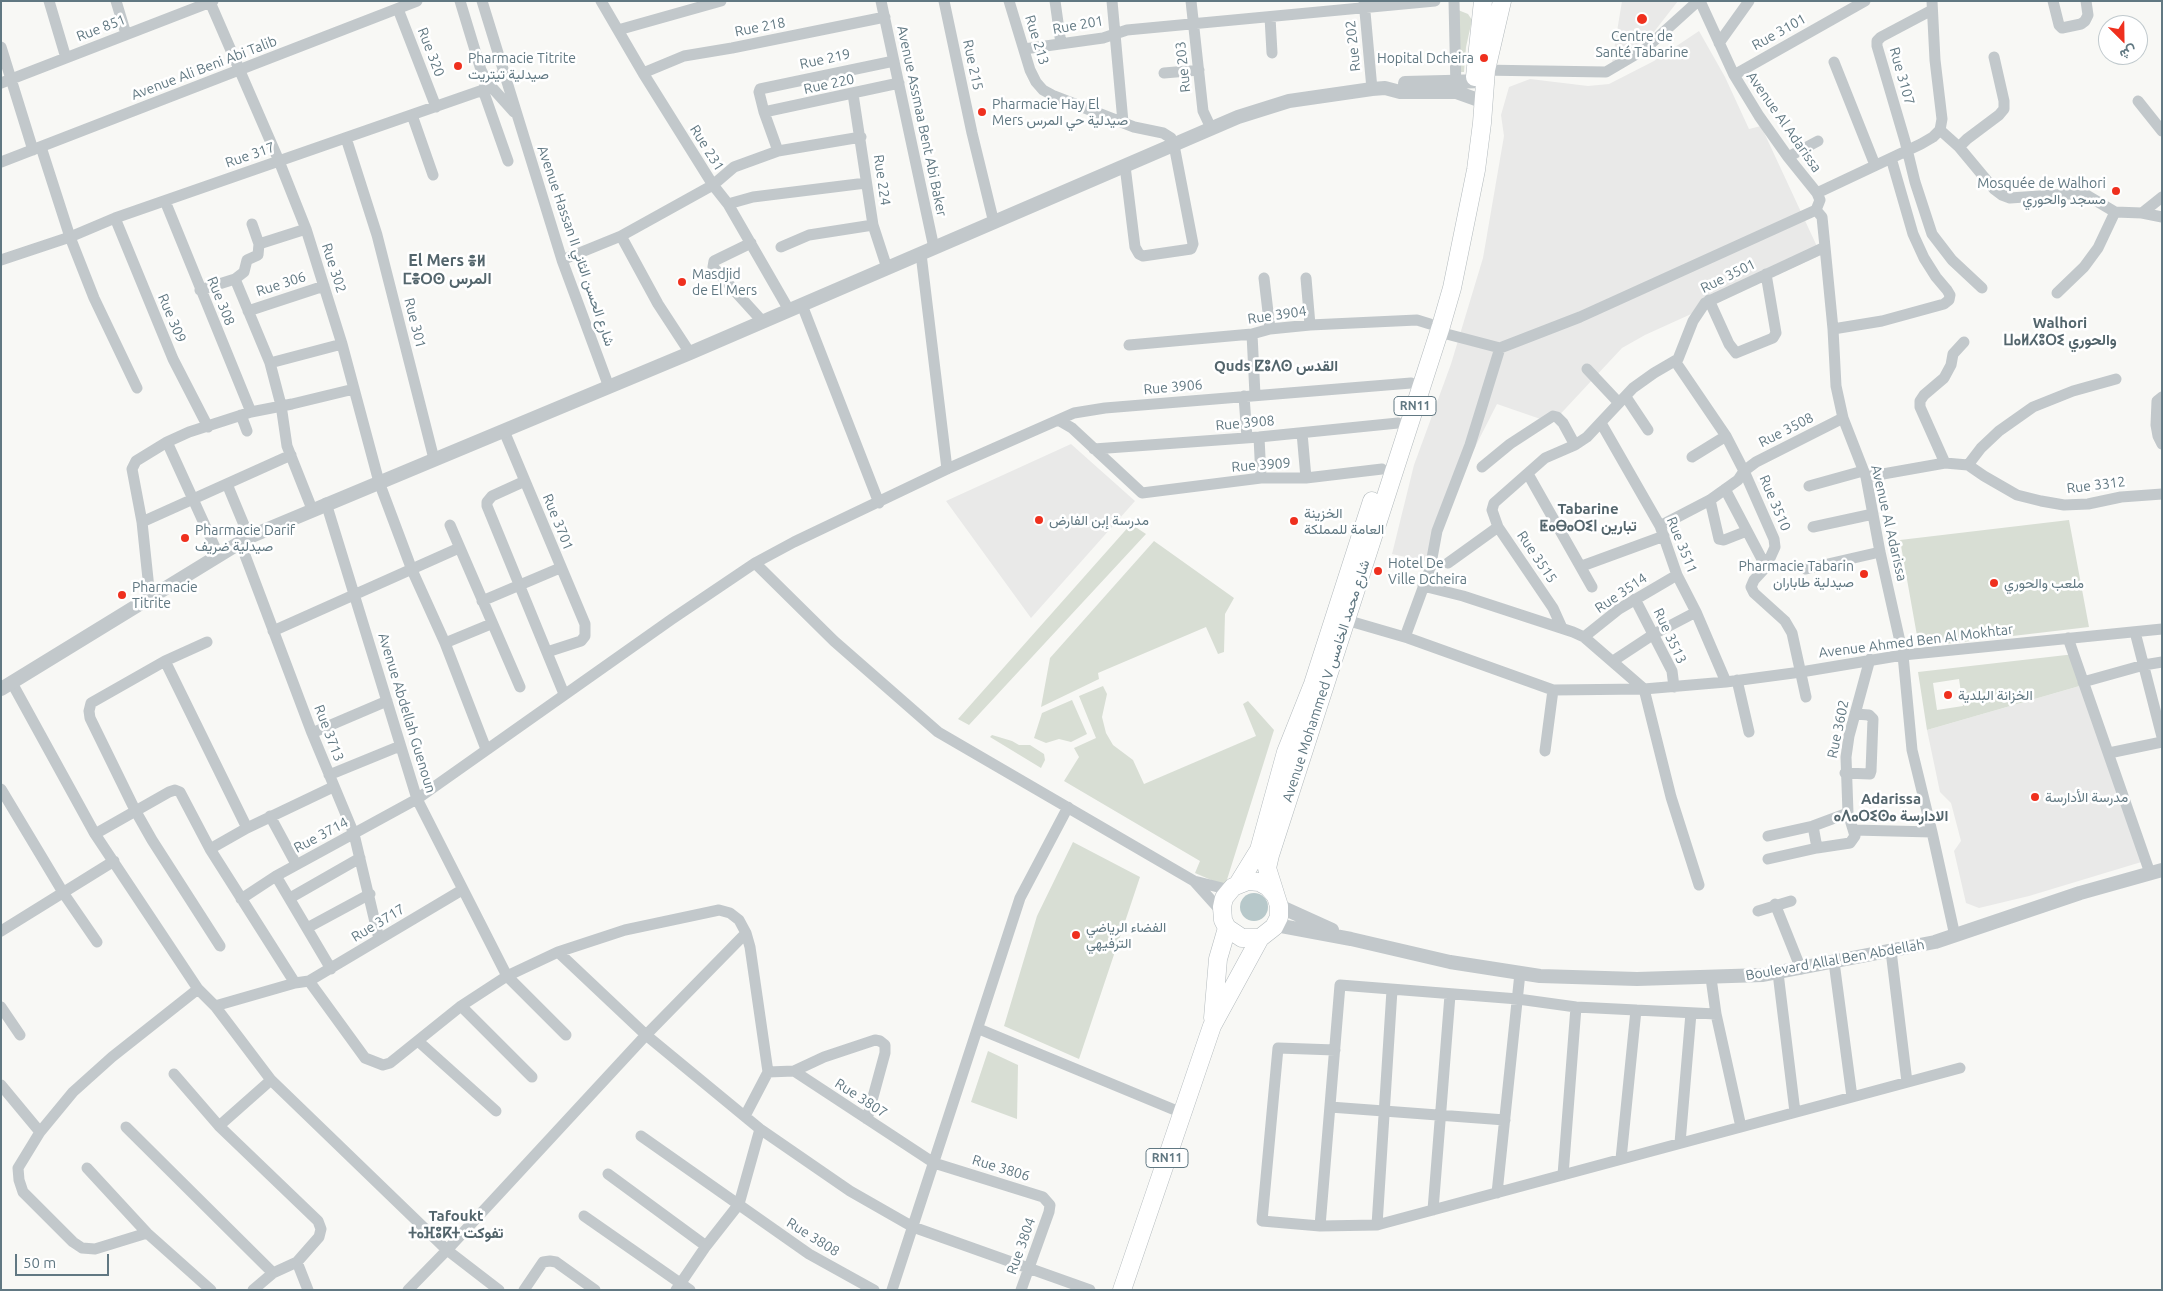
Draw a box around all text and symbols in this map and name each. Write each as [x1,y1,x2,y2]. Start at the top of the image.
street label: Rue 3101 [1749,10,1809,54]
street label: Rue 851 [74,11,128,45]
street label: Rue 201 [1051,12,1105,38]
marker: Centre de Santé Tabarine [1635,12,1649,26]
street label: Rue 213 [1021,13,1053,67]
street label: Rue 218 [733,14,787,40]
north arrow [2098,15,2148,65]
street label: Rue 202 [1342,20,1364,72]
street label: Avenue Assmaa Bent Abi Baker [894,24,950,218]
street label: Rue 320 [414,25,448,79]
place label: Centre de Santé Tabarine [1595,28,1689,60]
street label: Avenue Ali Beni Abi Talib [129,32,279,104]
street label: Rue 215 [959,38,987,92]
street label: Rue 203 [1172,41,1194,93]
text: ش [2118,42,2139,64]
street label: Rue 219 [798,45,852,73]
street label: Rue 3107 [1886,45,1918,107]
place label: Pharmacie Titrite صيدلية تيتريت [468,50,576,82]
place label: Hopital Dcheira [1377,50,1474,66]
marker: Hopital Dcheira [1478,52,1490,64]
marker: Pharmacie Titrite صيدلية تيتريت [452,60,464,72]
street label: Avenue Al Adarissa [1743,68,1825,176]
street label: Rue 220 [802,70,856,98]
place label: Pharmacie Hay El Mers صيدلية حي المرس [992,96,1128,128]
marker: Pharmacie Hay El Mers صيدلية حي المرس [976,106,988,118]
street label: Rue 231 [686,122,728,174]
street label: Rue 317 [223,139,277,171]
street label: Avenue Hassan II شارع الحسن الثاني [534,144,618,348]
street label: Rue 224 [870,153,894,207]
place label: Mosquée de Walhori مسجد والحوري [1977,175,2106,208]
marker: Mosquée de Walhori مسجد والحوري [2110,185,2122,197]
street label: Rue 302 [318,241,350,295]
district label: El Mers ⴻⵍ ⵎⴻⵔⵙ المرس [402,251,492,289]
street label: Rue 3501 [1698,255,1758,297]
place label: Masdjid de El Mers [692,266,757,298]
street label: Rue 306 [254,268,308,300]
street label: Rue 308 [204,274,238,328]
marker: Masdjid de El Mers [676,276,688,288]
street label: Rue 309 [154,291,190,345]
street label: Rue 301 [401,296,429,350]
street label: Rue 3904 [1247,303,1307,327]
district label: Walhori ⵡⴰⵍⵃⵓⵔⵉ والحوري [2003,314,2117,349]
district label: Quds ⵇⵓⴷⵙ القدس [1214,357,1338,375]
street label: Rue 3906 [1143,376,1203,398]
road number: RN11 [1394,396,1436,416]
street label: Rue 3508 [1756,409,1816,451]
street label: Rue 3908 [1215,412,1275,434]
street label: Rue 3909 [1231,455,1291,475]
street label: Avenue Al Adarissa [1867,463,1911,583]
street label: Rue 3510 [1756,472,1794,534]
street label: Rue 3312 [2066,473,2126,497]
street label: Rue 3701 [539,491,577,553]
district label: Tabarine ⵟⴰⴱⴰⵔⵉⵏ تبارين [1539,500,1637,535]
place label: الخزينة العامة للمملكة [1304,505,1384,538]
place label: مدرسة إبن الفارض [1049,512,1149,528]
marker: مدرسة إبن الفارض [1033,514,1045,526]
street label: Rue 3511 [1663,514,1701,576]
marker: الخزينة العامة للمملكة [1288,515,1300,527]
place label: Pharmacie Darif صيدلية ضريف [195,522,295,554]
street label: Rue 3515 [1513,528,1561,586]
marker: Pharmacie Darif صيدلية ضريف [179,532,191,544]
place label: Hotel De Ville Dcheira [1388,555,1467,588]
street label: Avenue Mohammed V شارع محمد الخامس [1279,558,1373,804]
place label: Pharmacie Tabarin صيدلية طاباران [1738,558,1854,590]
marker: Hotel De Ville Dcheira [1372,565,1384,577]
marker: Pharmacie Tabarin صيدلية طاباران [1858,568,1870,580]
street label: Rue 3514 [1592,569,1650,617]
place label: ملعب والحوري [2004,575,2084,591]
marker: ملعب والحوري [1988,577,2000,589]
place label: Pharmacie Titrite [132,579,198,612]
marker: Pharmacie Titrite [116,589,128,601]
street label: Rue 3513 [1650,606,1690,666]
street label: Avenue Ahmed Ben Al Mokhtar [1818,621,2014,661]
street label: Avenue Abdellah Guenoun [375,631,439,795]
place label: الخزانة البلدية [1958,687,2033,703]
marker: الخزانة البلدية [1942,689,1954,701]
street label: Rue 3602 [1824,698,1852,760]
street label: Rue 3713 [311,702,347,764]
place label: مدرسة الأدارسة [2045,789,2128,805]
district label: Adarissa ⴰⴷⴰⵔⵉⵙⴰ الادارسة [1834,790,1948,825]
marker: مدرسة الأدارسة [2029,791,2041,803]
street label: Rue 3714 [291,814,351,856]
street label: Rue 3717 [348,901,408,945]
place label: الفضاء الرياضي الترفيهي [1086,919,1166,952]
marker: الفضاء الرياضي الترفيهي [1070,929,1082,941]
street label: Boulevard Allal Ben Abdellah [1744,936,1926,984]
street label: Rue 3807 [832,1075,890,1121]
road number: RN11 [1146,1148,1188,1168]
street label: Rue 3806 [970,1151,1032,1185]
district label: Tafoukt ⵜⴰⴼⵓⴽⵜ تفوكت [409,1207,503,1242]
street label: Rue 3808 [783,1214,843,1260]
street label: Rue 3804 [1003,1215,1039,1277]
scale bar [18,1244,111,1276]
text: 50 m [23,1254,56,1271]

